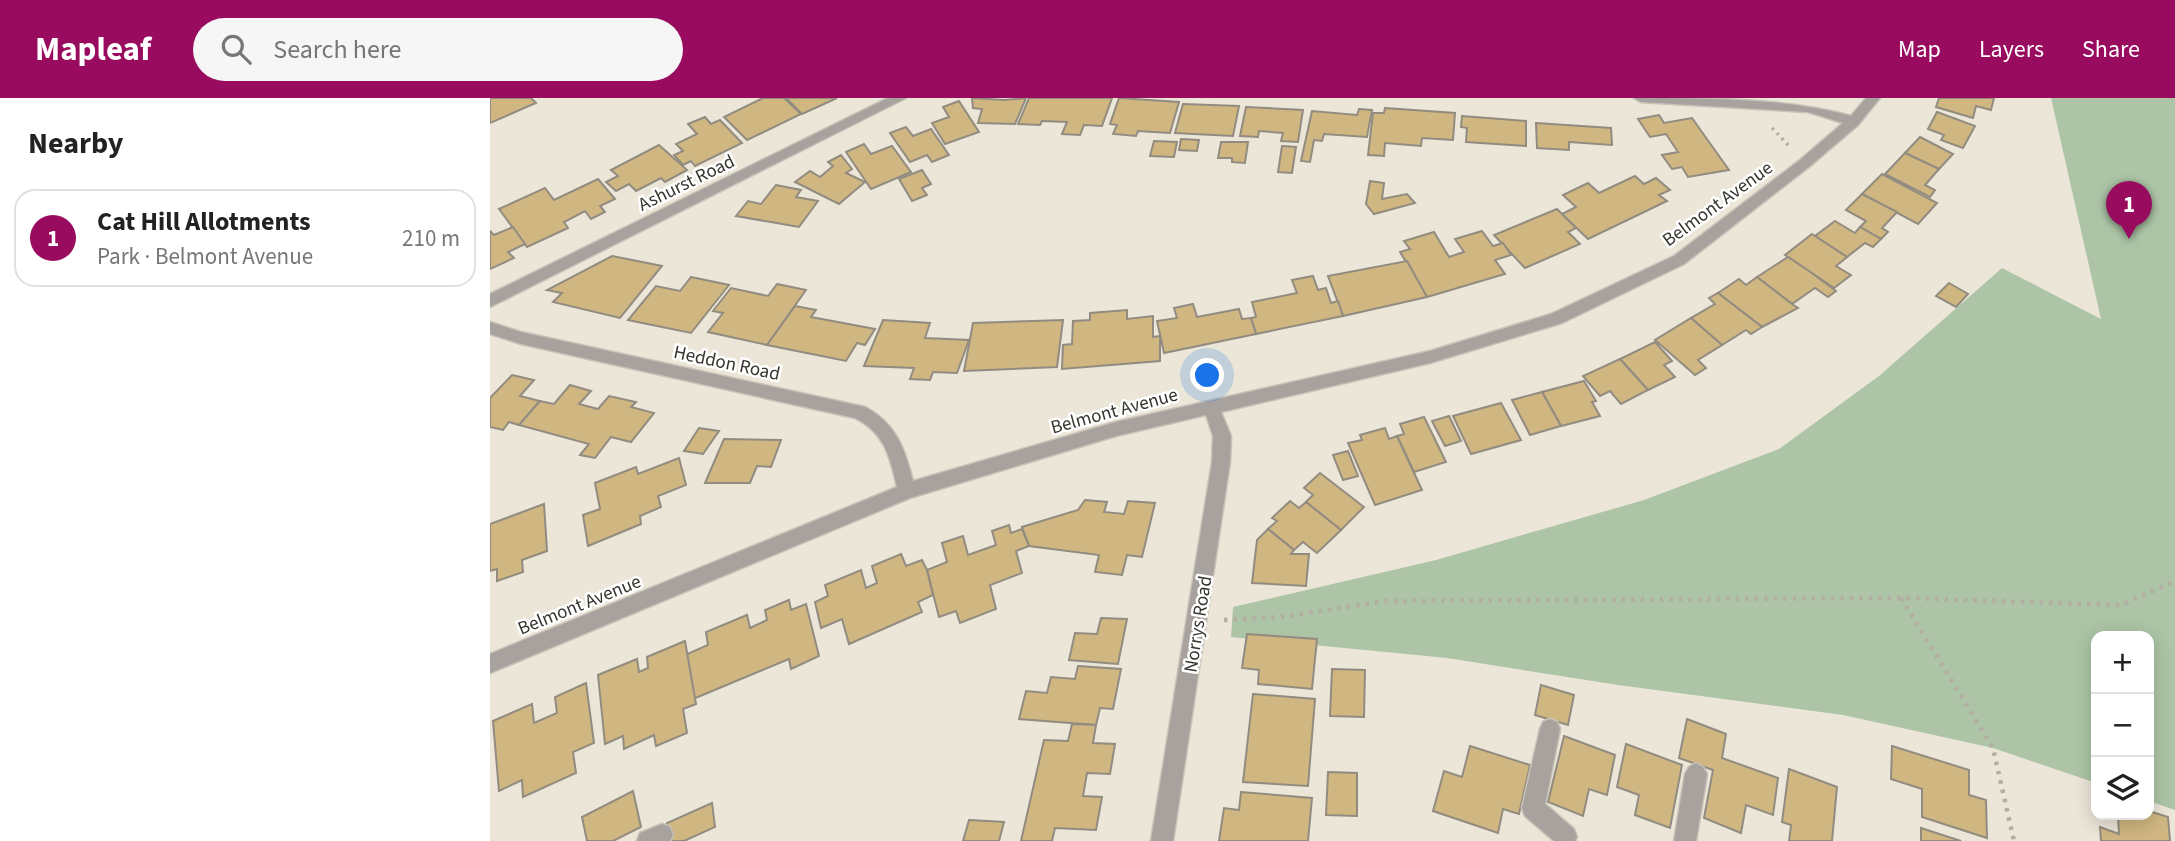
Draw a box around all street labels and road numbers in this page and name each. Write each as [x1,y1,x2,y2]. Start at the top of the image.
street label: Ashurst Road [634,148,740,218]
street label: Belmont Avenue [1657,155,1779,254]
street label: Heddon Road [671,339,782,388]
street label: Belmont Avenue [1048,381,1181,441]
street label: Belmont Avenue [514,568,645,642]
street label: Norrys Road [1178,574,1219,675]

